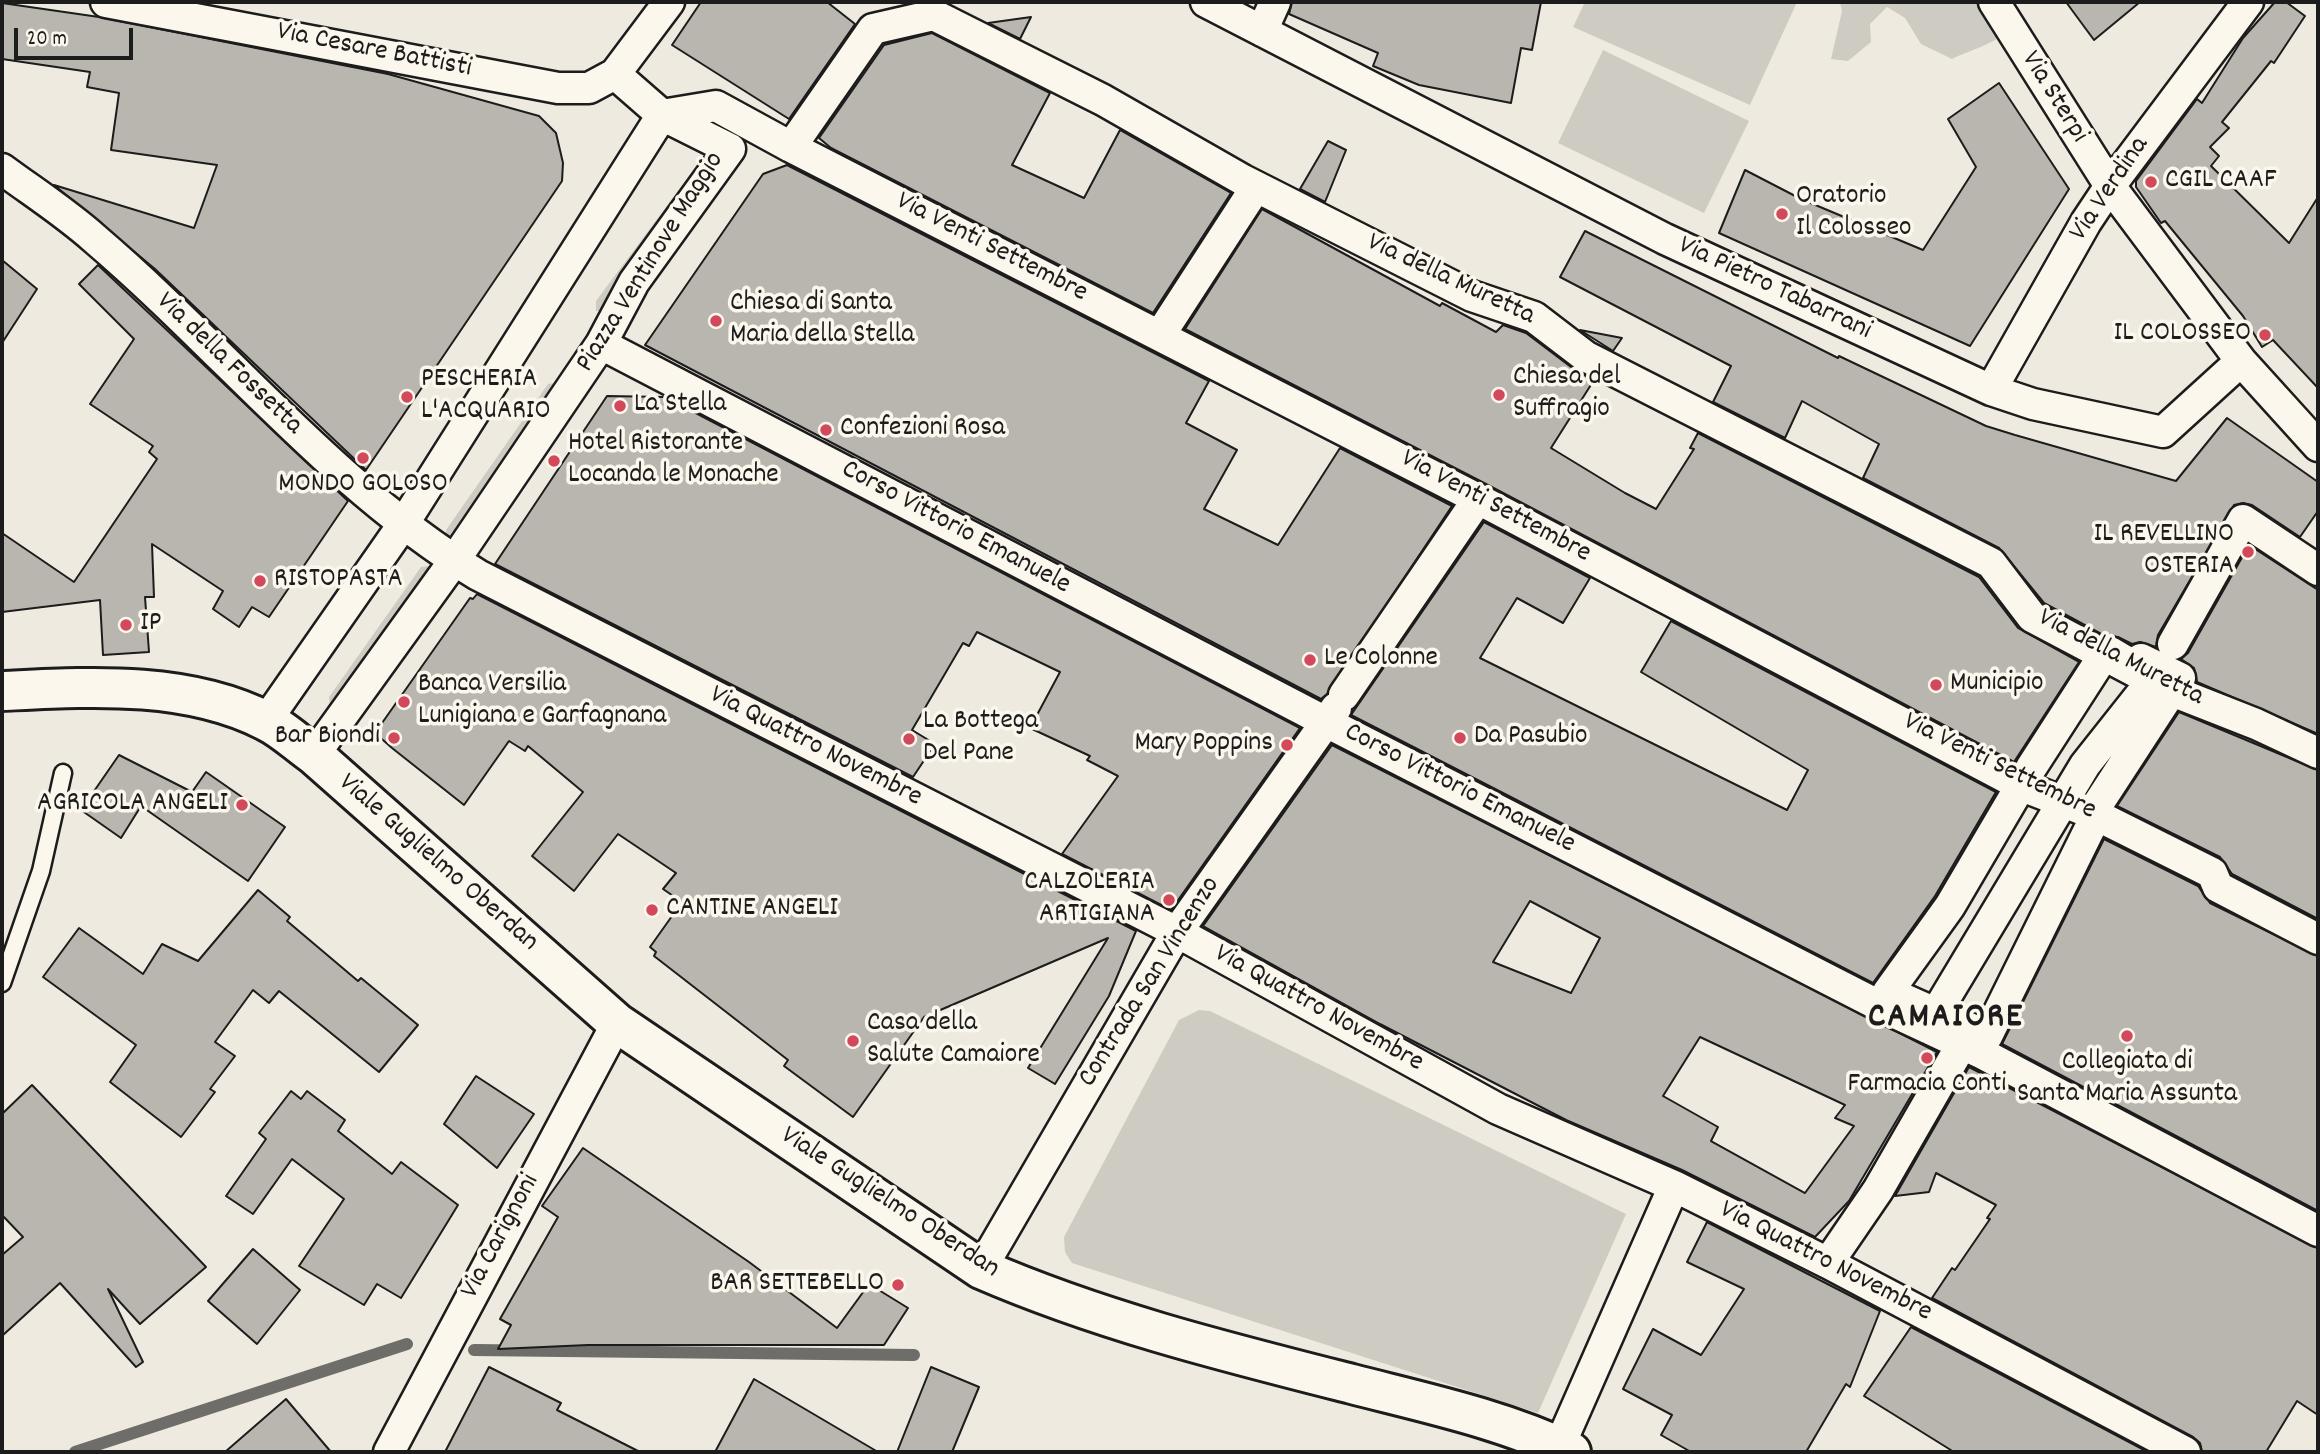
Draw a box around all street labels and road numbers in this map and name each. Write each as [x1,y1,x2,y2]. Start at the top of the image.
street label: Via Cesare Battisti [274,17,474,87]
street label: Via Sterpi [2012,46,2094,150]
street label: Via Verdina [2064,131,2158,249]
street label: Piazza Ventinove Maggio [571,147,733,379]
street label: Via Venti Settembre [890,186,1092,312]
street label: Via della Muretta [1361,227,1539,335]
street label: Via Pietro Tabarrani [1672,231,1876,349]
street label: Via della Fossetta [148,287,308,443]
street label: Via Venti Settembre [1394,444,1596,572]
street label: Corso Vittorio Emanuele [835,454,1075,604]
street label: Via della Muretta [2032,603,2208,715]
street label: Via Quattro Novembre [703,680,927,816]
street label: Via Venti Settembre [1897,707,2101,829]
street label: Corso Vittorio Emanuele [1338,717,1580,863]
street label: Viale Guglielmo Oberdan [330,768,544,960]
street label: Contrada San Vincenzo [1073,872,1229,1094]
street label: Via Quattro Novembre [1208,939,1428,1081]
street label: Viale Guglielmo Oberdan [773,1121,1005,1287]
street label: Via Carignoni [455,1169,549,1305]
street label: Via Quattro Novembre [1713,1195,1937,1331]

